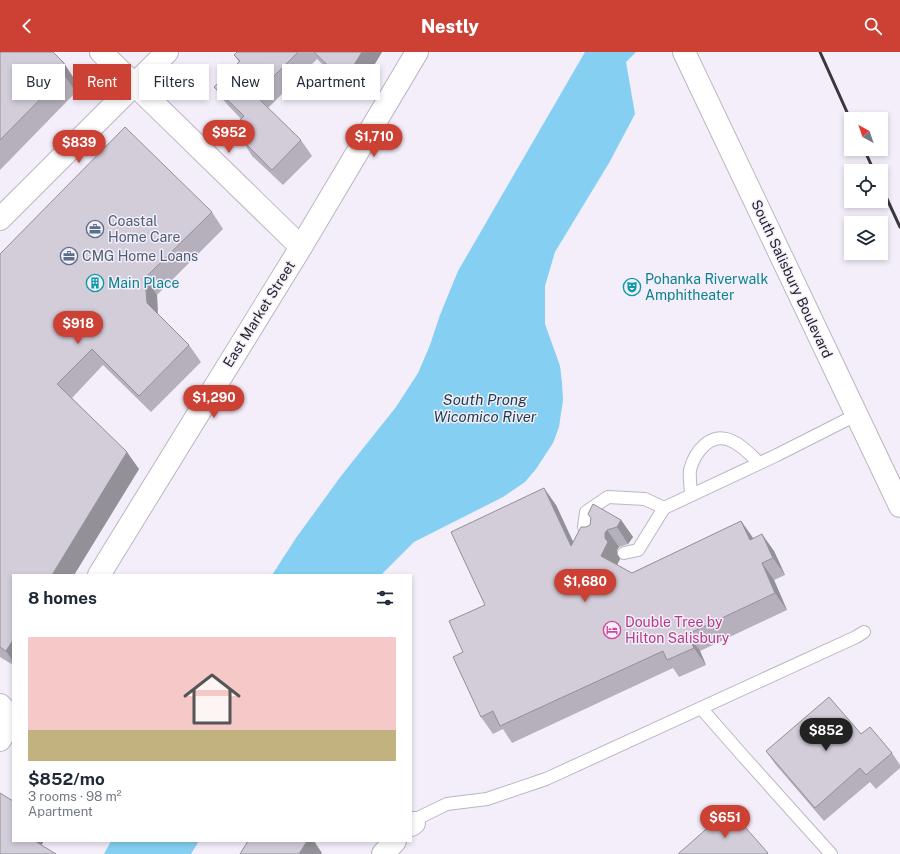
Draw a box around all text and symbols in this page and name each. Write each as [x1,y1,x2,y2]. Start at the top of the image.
icon: back [16,15,38,37]
icon: search [862,15,884,37]
text: Nestly [421,16,479,37]
chip: Buy [12,64,65,100]
chip: Rent [73,64,131,100]
chip: Filters [139,64,209,100]
chip: New [217,64,274,100]
chip: Apartment [282,64,380,100]
north arrow [844,112,888,156]
map controls [844,112,888,260]
pin: $952 [205,120,253,154]
pin: $1,710 [341,124,407,158]
text: $952 [212,125,246,140]
text: $1,710 [354,129,394,144]
pin: $839 [55,130,103,164]
text: $839 [62,135,96,150]
button: locate [844,164,888,208]
street label: South Salisbury Boulevard [748,197,836,361]
place label: Coastal Home Care [108,213,181,245]
button: layers [844,216,888,260]
office icon: Coastal Home Care [85,219,105,239]
office icon: CMG Home Loans [59,246,79,266]
place label: CMG Home Loans [82,248,198,264]
street label: East Market Street [220,258,298,370]
place label: Pohanka Riverwalk Amphitheater [645,271,768,303]
building icon: Main Place [85,273,105,293]
place label: Main Place [108,275,180,291]
theatre icon: Pohanka Riverwalk Amphitheater [622,277,642,297]
pin: $918 [54,311,102,345]
text: $918 [62,316,94,331]
pin: $1,290 [181,385,247,419]
text: $1,290 [192,390,236,405]
water label: South Prong Wicomico River [433,391,537,425]
pin: $1,680 [552,569,618,603]
text: $1,680 [563,574,607,589]
icon: filters [374,587,396,609]
text: 8 homes [28,588,97,608]
place label: Double Tree by Hilton Salisbury [625,614,730,646]
hotel icon: Double Tree by Hilton Salisbury [602,620,622,640]
icon: home [176,663,248,735]
pin: $852 [802,718,850,752]
text: $852 [809,723,843,738]
text: $852/mo [28,769,105,789]
text: 3 rooms · 98 m² [28,789,122,804]
text: Apartment [28,804,93,819]
pin: $651 [701,805,749,839]
text: $651 [709,810,741,825]

